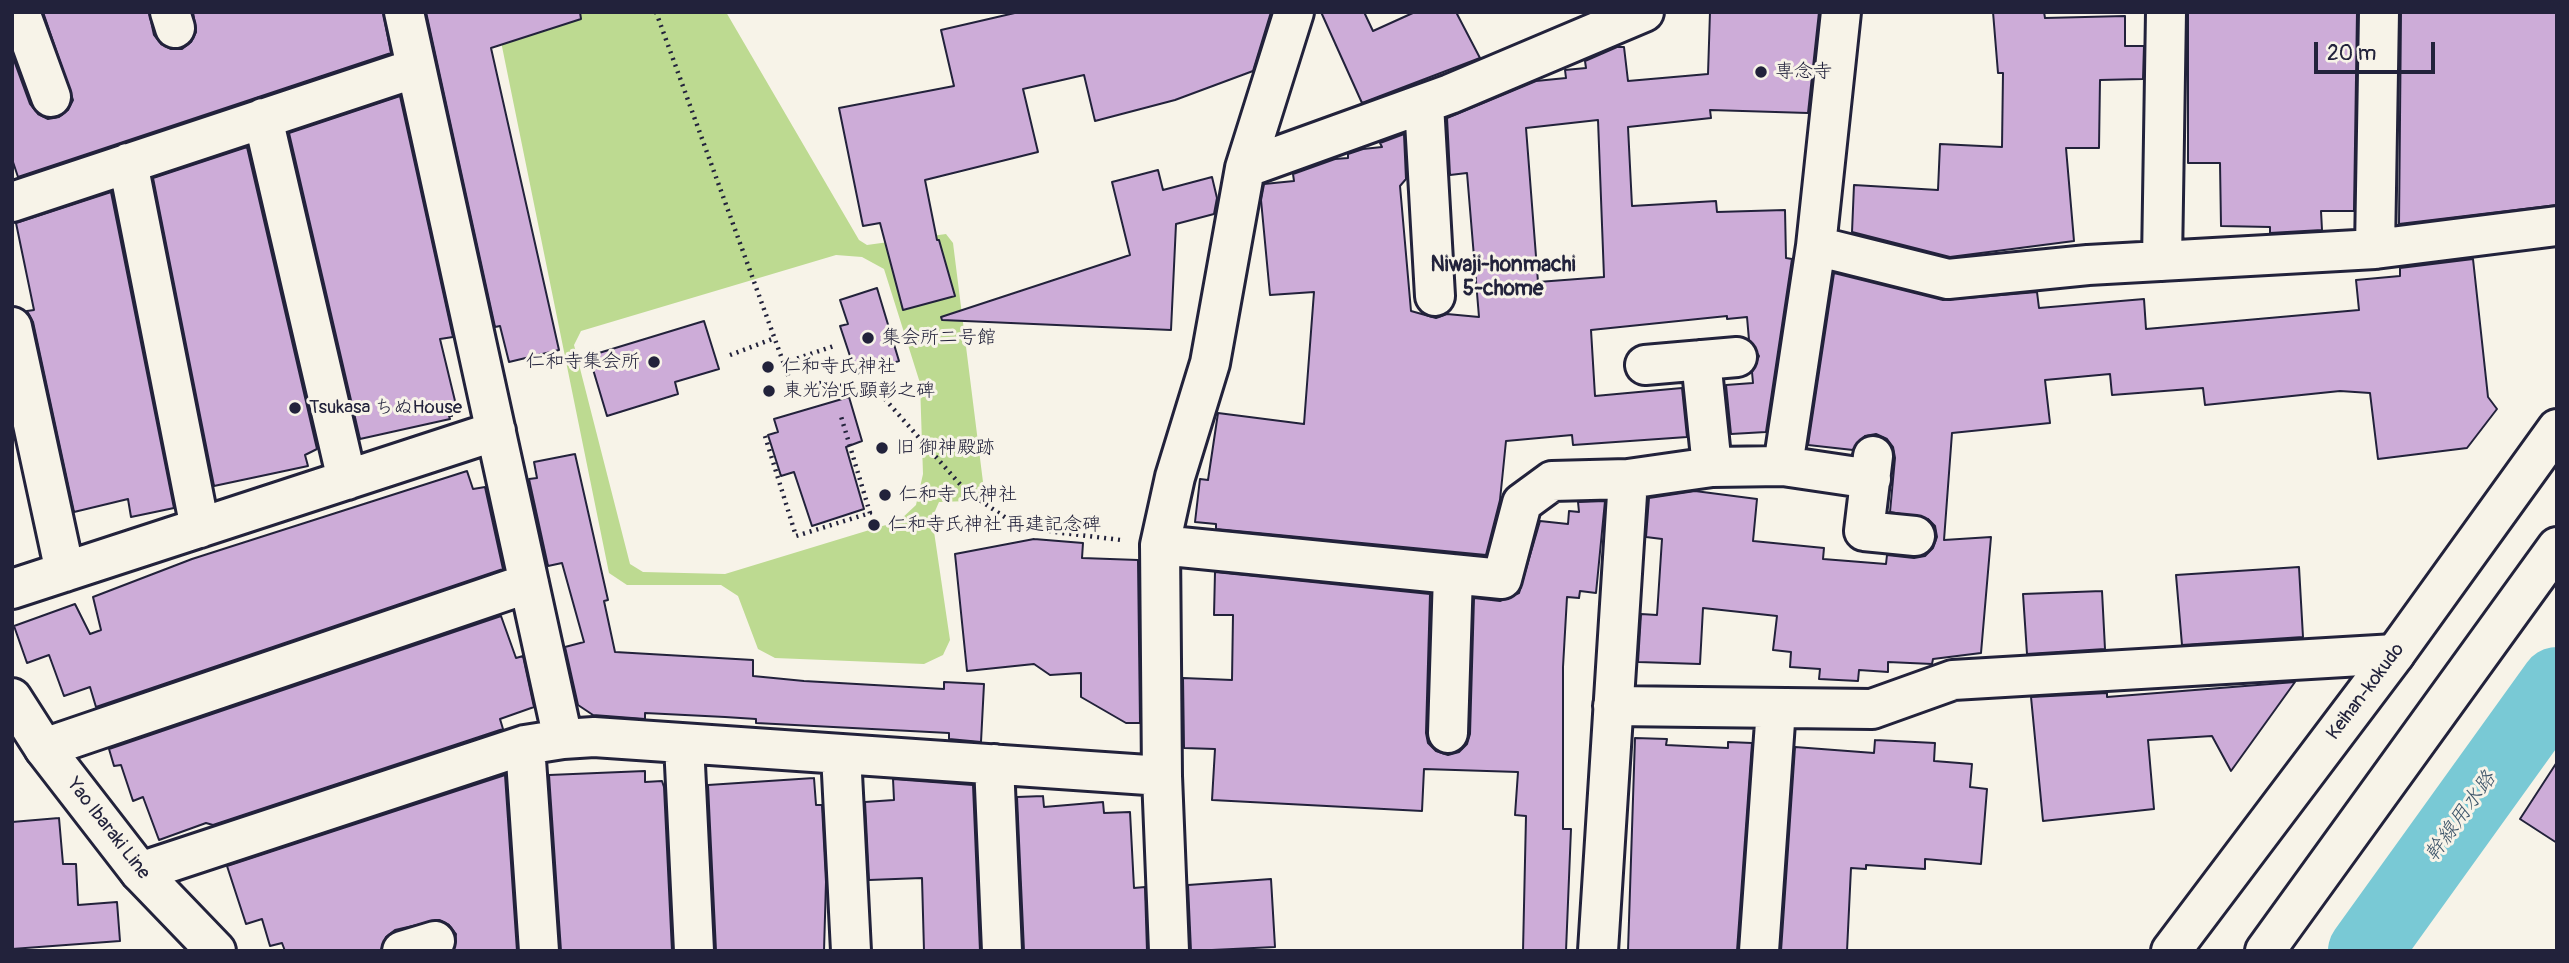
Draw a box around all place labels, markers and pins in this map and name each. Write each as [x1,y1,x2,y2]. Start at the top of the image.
place label: 専念寺 [1775,61,1832,83]
marker: 専念寺 [1753,64,1769,80]
place label: 集会所二号館 [882,327,996,349]
marker: 集会所二号館 [860,330,876,346]
place label: 仁和寺集会所 [526,351,640,373]
marker: 仁和寺集会所 [646,354,662,370]
place label: 仁和寺氏神社 [782,356,896,378]
marker: 仁和寺氏神社 [760,359,776,375]
place label: 東光治氏顕彰之碑 [783,380,935,402]
marker: 東光治氏顕彰之碑 [761,383,777,399]
place label: Tsukasa ちぬHouse [309,397,462,419]
marker: Tsukasa ちぬHouse [287,400,303,416]
place label: 旧 御神殿跡 [896,437,995,459]
marker: 旧 御神殿跡 [874,440,890,456]
place label: 仁和寺 氏神社 [899,484,1017,506]
marker: 仁和寺 氏神社 [877,487,893,503]
place label: 仁和寺氏神社 再建記念碑 [888,514,1101,536]
marker: 仁和寺氏神社 再建記念碑 [866,517,882,533]

